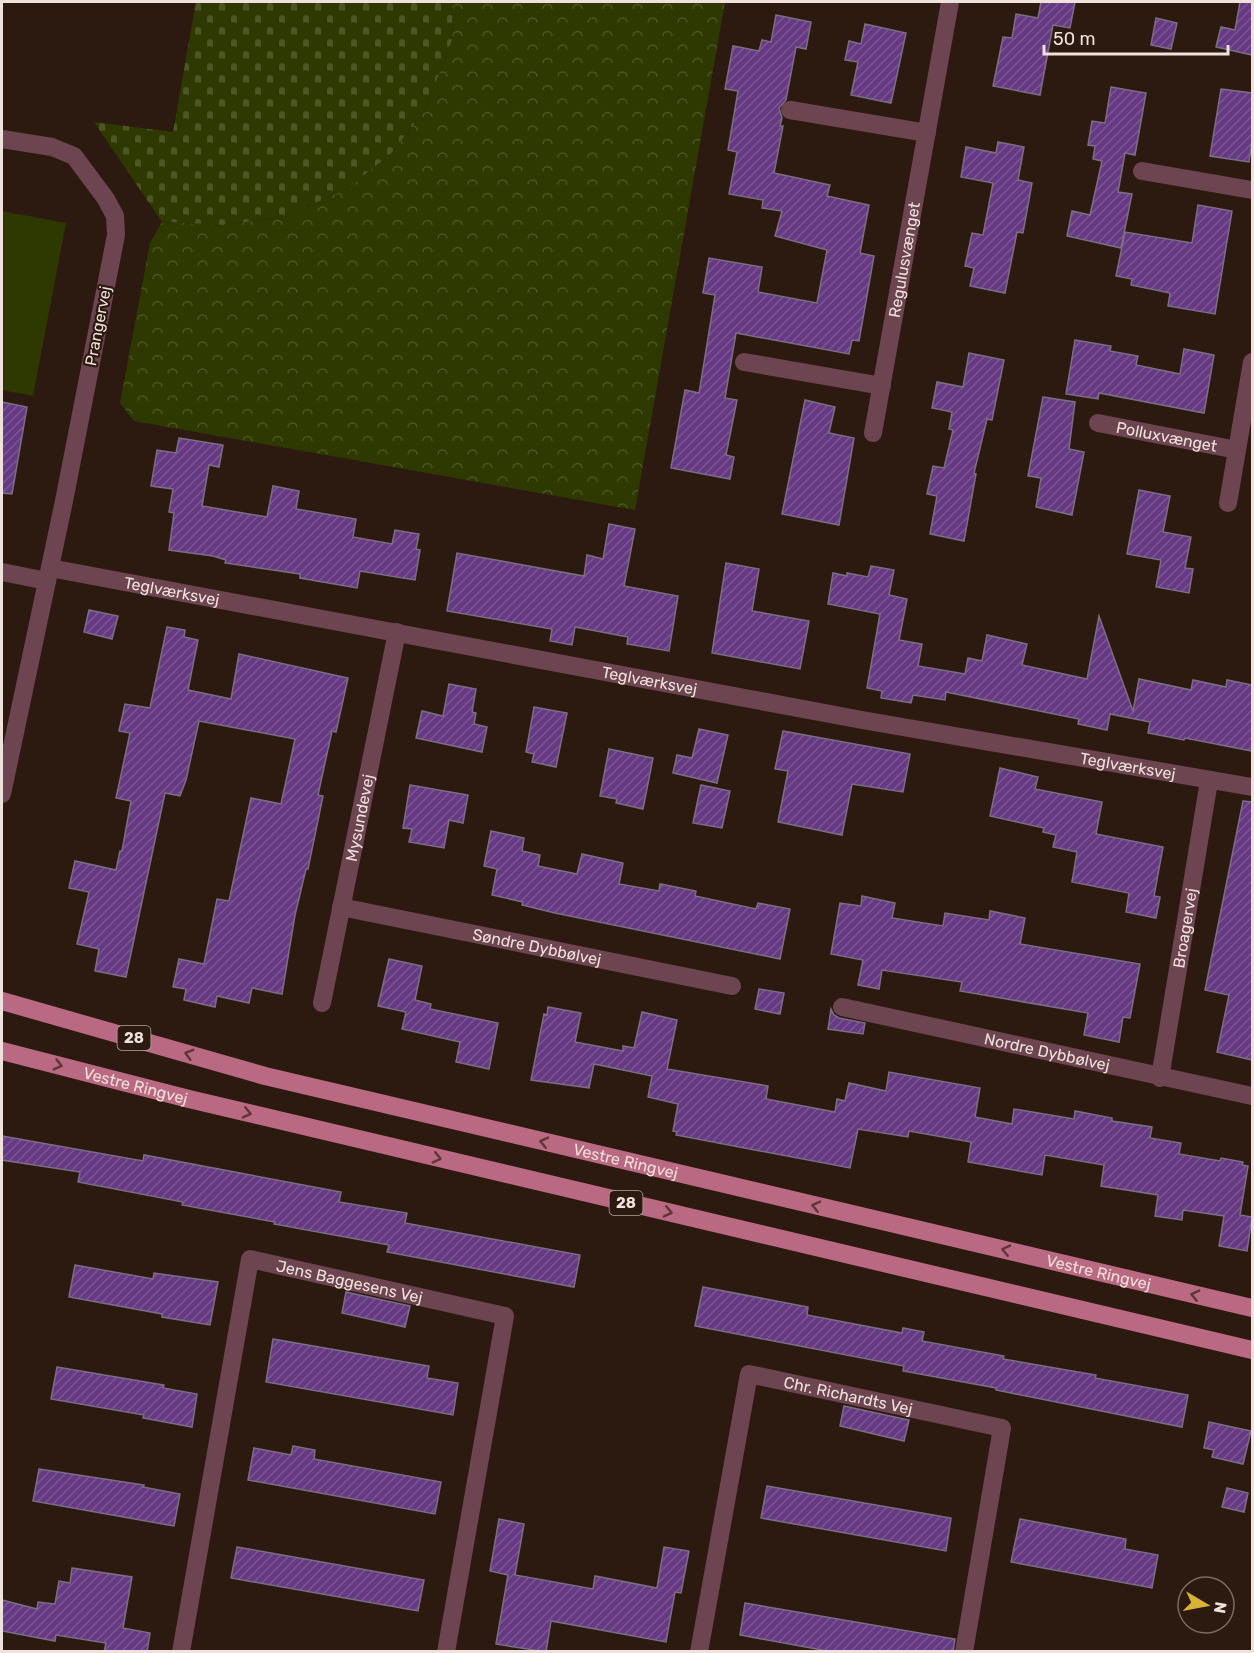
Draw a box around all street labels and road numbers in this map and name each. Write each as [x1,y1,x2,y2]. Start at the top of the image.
street label: Regulusvænget [884,200,924,319]
street label: Prangervej [81,284,115,368]
street label: Polluxvænget [1115,417,1219,455]
street label: Teglværksvej [123,573,221,609]
street label: Teglværksvej [600,662,699,698]
street label: Teglværksvej [1079,748,1177,783]
street label: Mysundevej [341,772,378,863]
street label: Broagervej [1169,887,1201,969]
street label: Søndre Dybbølvej [471,924,603,969]
road number: 28 [118,1026,150,1050]
street label: Nordre Dybbølvej [983,1029,1112,1074]
street label: Vestre Ringvej [81,1063,190,1108]
street label: Vestre Ringvej [571,1139,680,1182]
road number: 28 [610,1191,642,1215]
street label: Vestre Ringvej [1044,1250,1153,1293]
street label: Jens Baggesens Vej [274,1256,425,1307]
street label: Chr. Richardts Vej [782,1372,915,1418]

